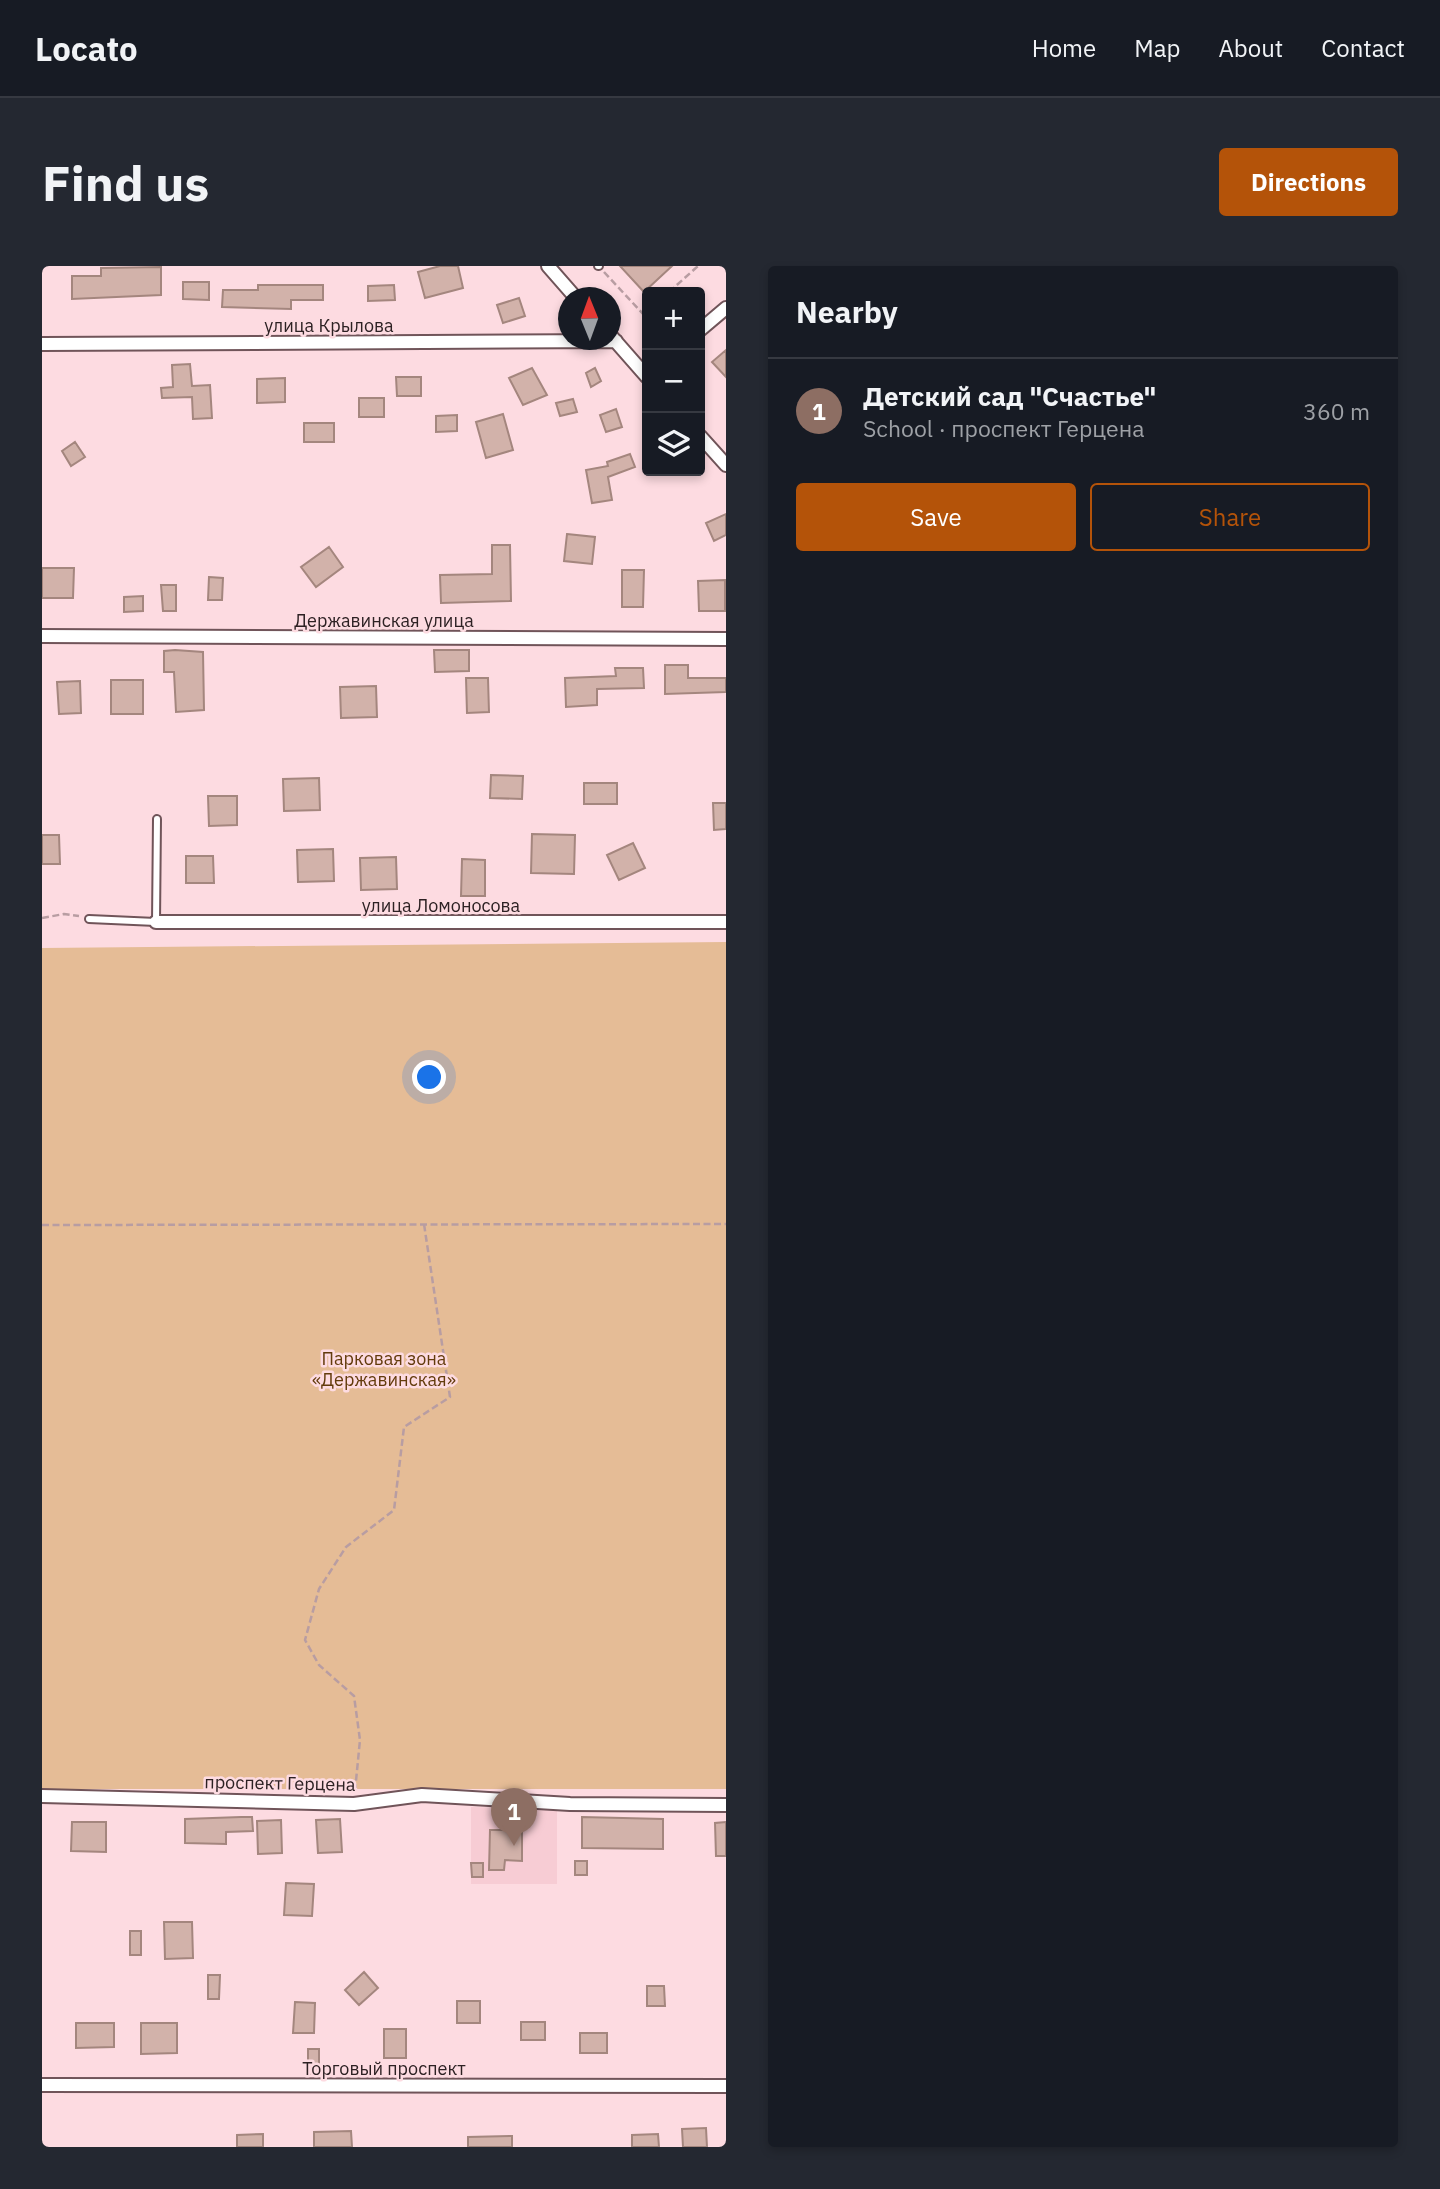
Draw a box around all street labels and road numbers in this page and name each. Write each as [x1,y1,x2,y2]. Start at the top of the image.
street label: улица Крылова [264,314,394,337]
street label: Державинская улица [294,609,474,632]
street label: улица Ломоносова [362,894,521,917]
street label: проспект Герцена [204,1770,356,1796]
street label: Торговый проспект [302,2057,466,2080]

